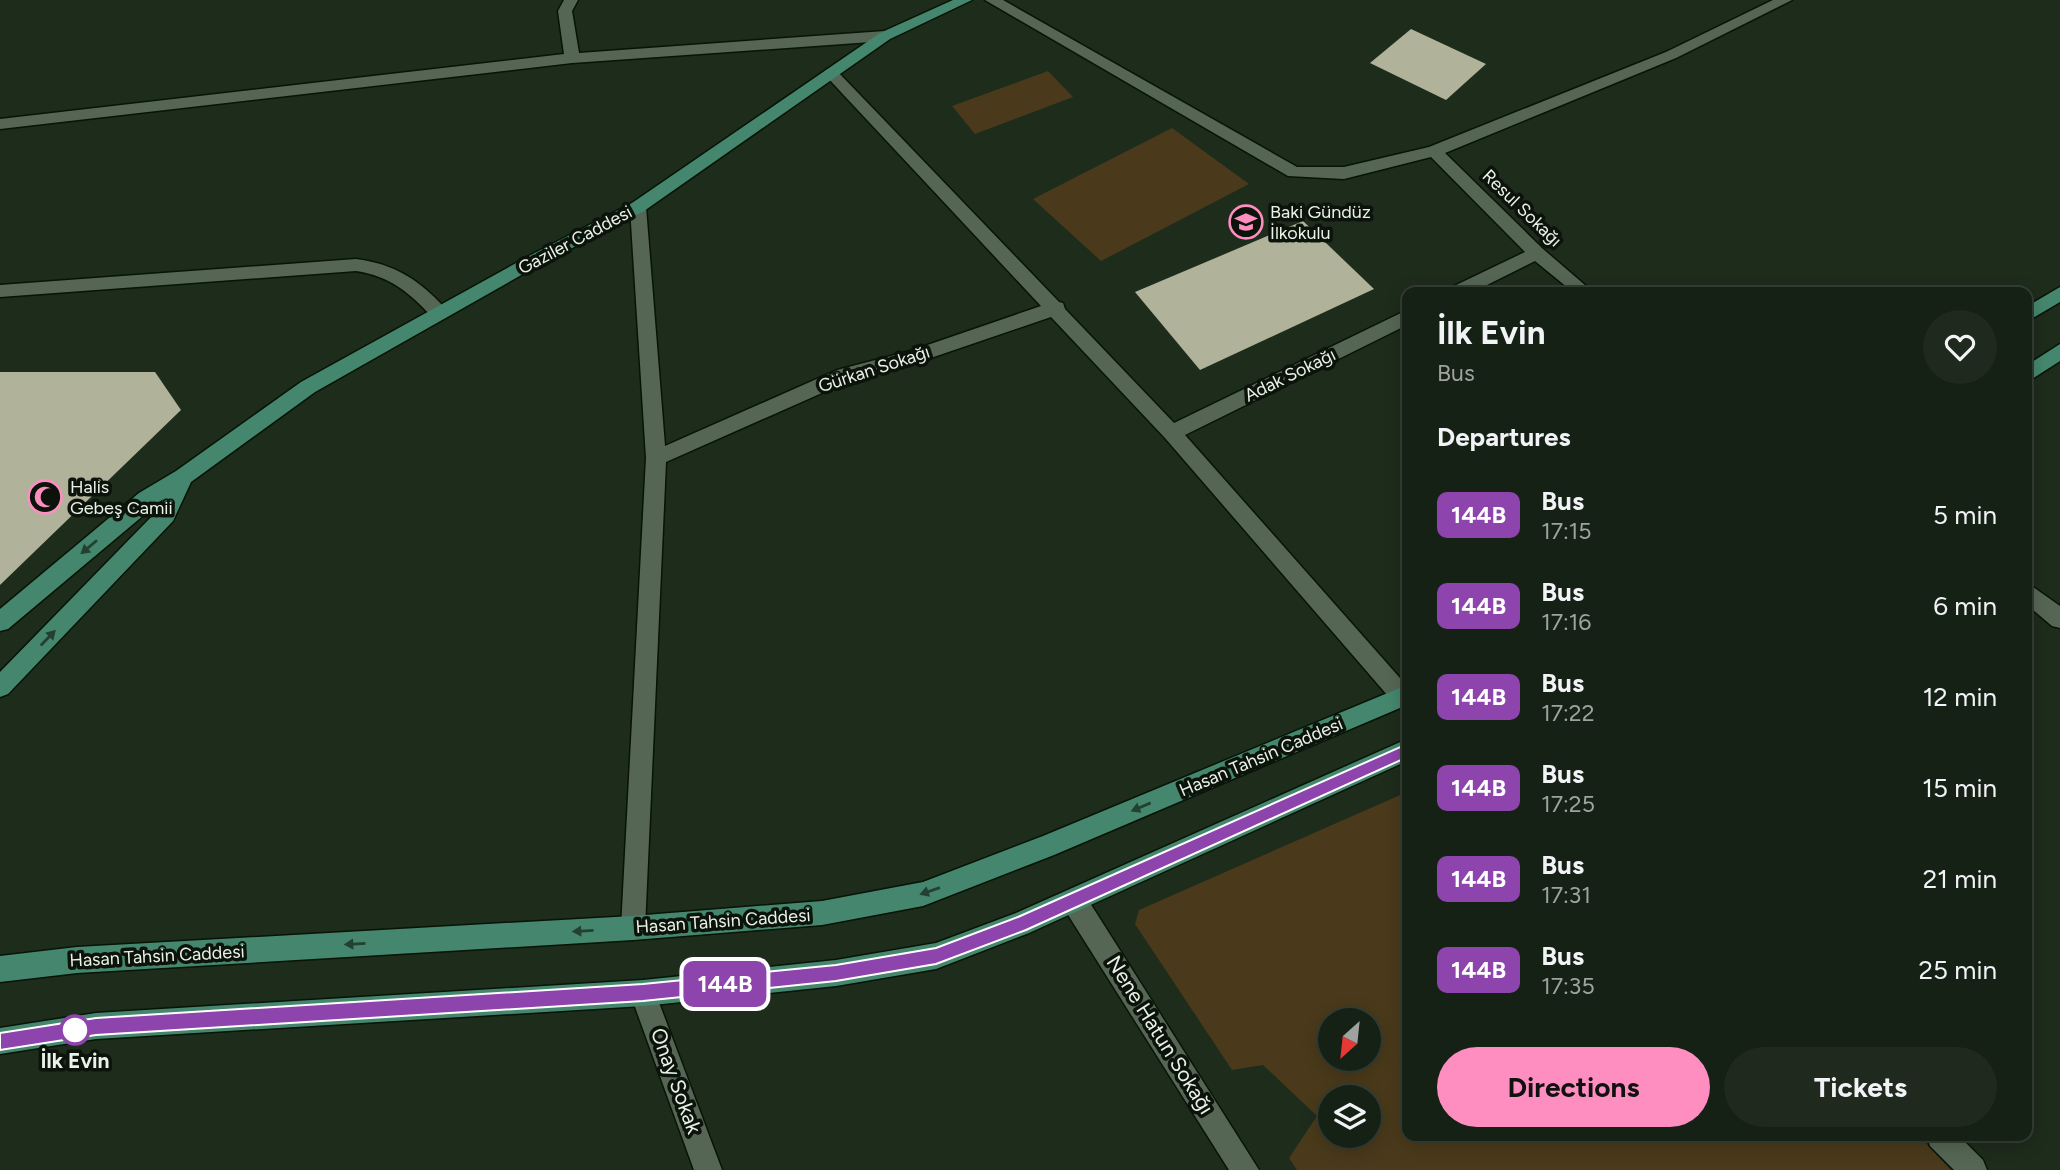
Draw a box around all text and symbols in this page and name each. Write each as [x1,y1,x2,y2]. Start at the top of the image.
street label: Resul Sokağı [1478,165,1566,251]
street label: Gaziler Caddesi [514,201,636,279]
place label: Baki Gündüz İlkokulu [1270,201,1371,244]
school or university icon: Baki Gündüz İlkokulu [1227,203,1265,241]
button: heart [1923,310,1997,384]
text: İlk Evin [1437,313,1545,352]
street label: Gürkan Sokağı [815,341,933,397]
street label: Adak Sokağı [1241,343,1339,407]
text: Bus [1437,359,1475,387]
text: Departures [1437,421,1571,453]
place label: Halis Gebeş Camii [70,476,173,519]
mosque icon: Halis Gebeş Camii [26,478,64,516]
text: Bus [1541,485,1584,517]
text: 5 min [1933,499,1997,531]
text: 144B [1451,500,1506,529]
text: 17:15 [1541,517,1592,545]
one-way arrow [81,539,98,554]
text: Bus [1541,576,1584,608]
text: 6 min [1933,590,1997,622]
text: 144B [1451,591,1506,620]
text: 17:16 [1541,608,1591,636]
one-way arrow [39,630,55,647]
text: Bus [1541,667,1584,699]
text: 12 min [1923,681,1997,713]
text: 144B [1451,682,1506,711]
text: 17:22 [1541,699,1595,727]
street label: Hasan Tahsin Caddesi [1176,713,1346,801]
text: Bus [1541,758,1584,790]
text: 15 min [1922,772,1997,804]
text: 144B [1451,773,1506,802]
text: 17:25 [1541,790,1595,818]
one-way arrow [1130,802,1151,813]
text: Bus [1541,849,1584,881]
text: 21 min [1923,863,1997,895]
text: 144B [1451,864,1506,893]
text: 17:31 [1541,881,1591,909]
one-way arrow [919,886,940,897]
street label: Hasan Tahsin Caddesi [635,904,811,938]
one-way arrow [571,926,593,937]
one-way arrow [344,939,366,950]
street label: Hasan Tahsin Caddesi [69,940,245,972]
text: Bus [1541,940,1584,972]
street label: Nene Hatun Sokağı [1102,951,1219,1119]
text: 25 min [1918,954,1997,986]
text: 144B [1451,955,1506,984]
line badge: 144B [676,961,774,1007]
text: 144B [697,969,753,998]
text: 17:35 [1541,972,1595,1000]
north arrow [1318,1008,1381,1071]
map controls [1318,1008,1381,1148]
marker: İlk Evin [60,1015,90,1045]
street label: Onay Sokak [646,1025,707,1138]
button: Directions [1437,1047,1710,1127]
button: Tickets [1724,1047,1997,1127]
place label: İlk Evin [40,1048,110,1073]
button: layers [1318,1085,1381,1148]

